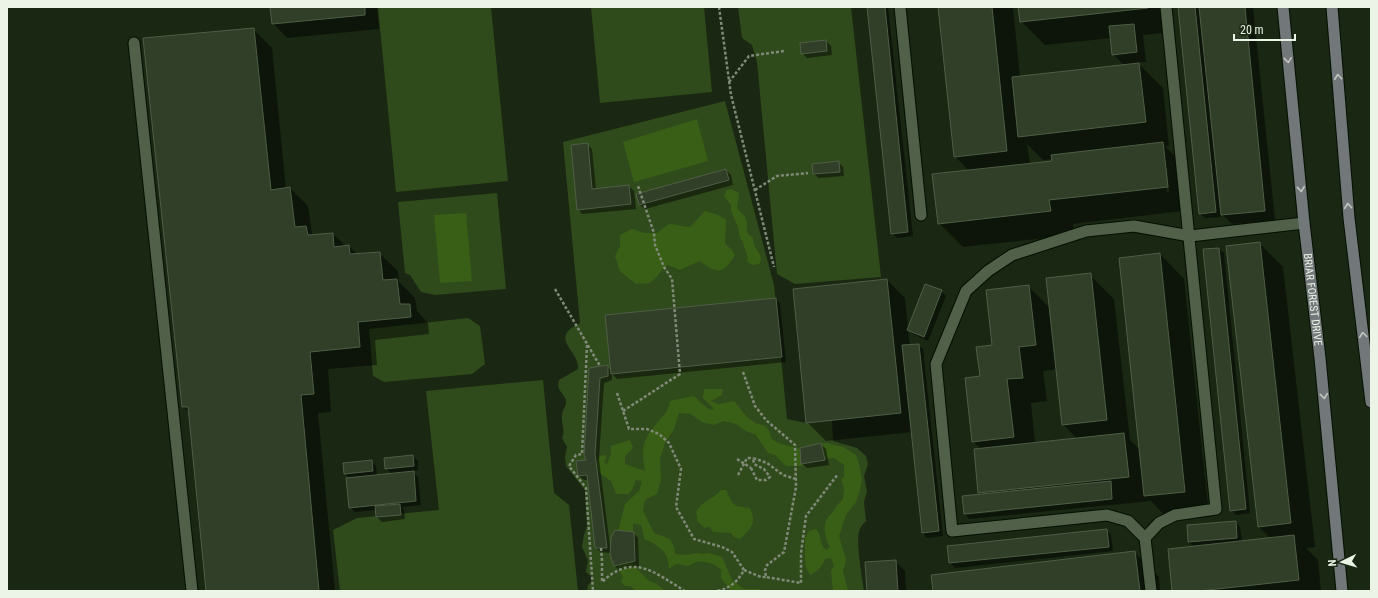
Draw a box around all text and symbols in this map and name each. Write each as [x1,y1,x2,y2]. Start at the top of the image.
scale bar [1234,16,1295,42]
text: 20 m [1240,23,1264,37]
one-way arrow [1283,57,1292,63]
one-way arrow [1333,74,1342,80]
one-way arrow [1296,186,1305,192]
one-way arrow [1344,203,1353,209]
street label: BRIAR FOREST DRIVE [1301,253,1325,347]
one-way arrow [1359,332,1368,338]
one-way arrow [1319,393,1328,399]
north arrow [1322,542,1362,582]
text: N [1326,559,1339,567]

